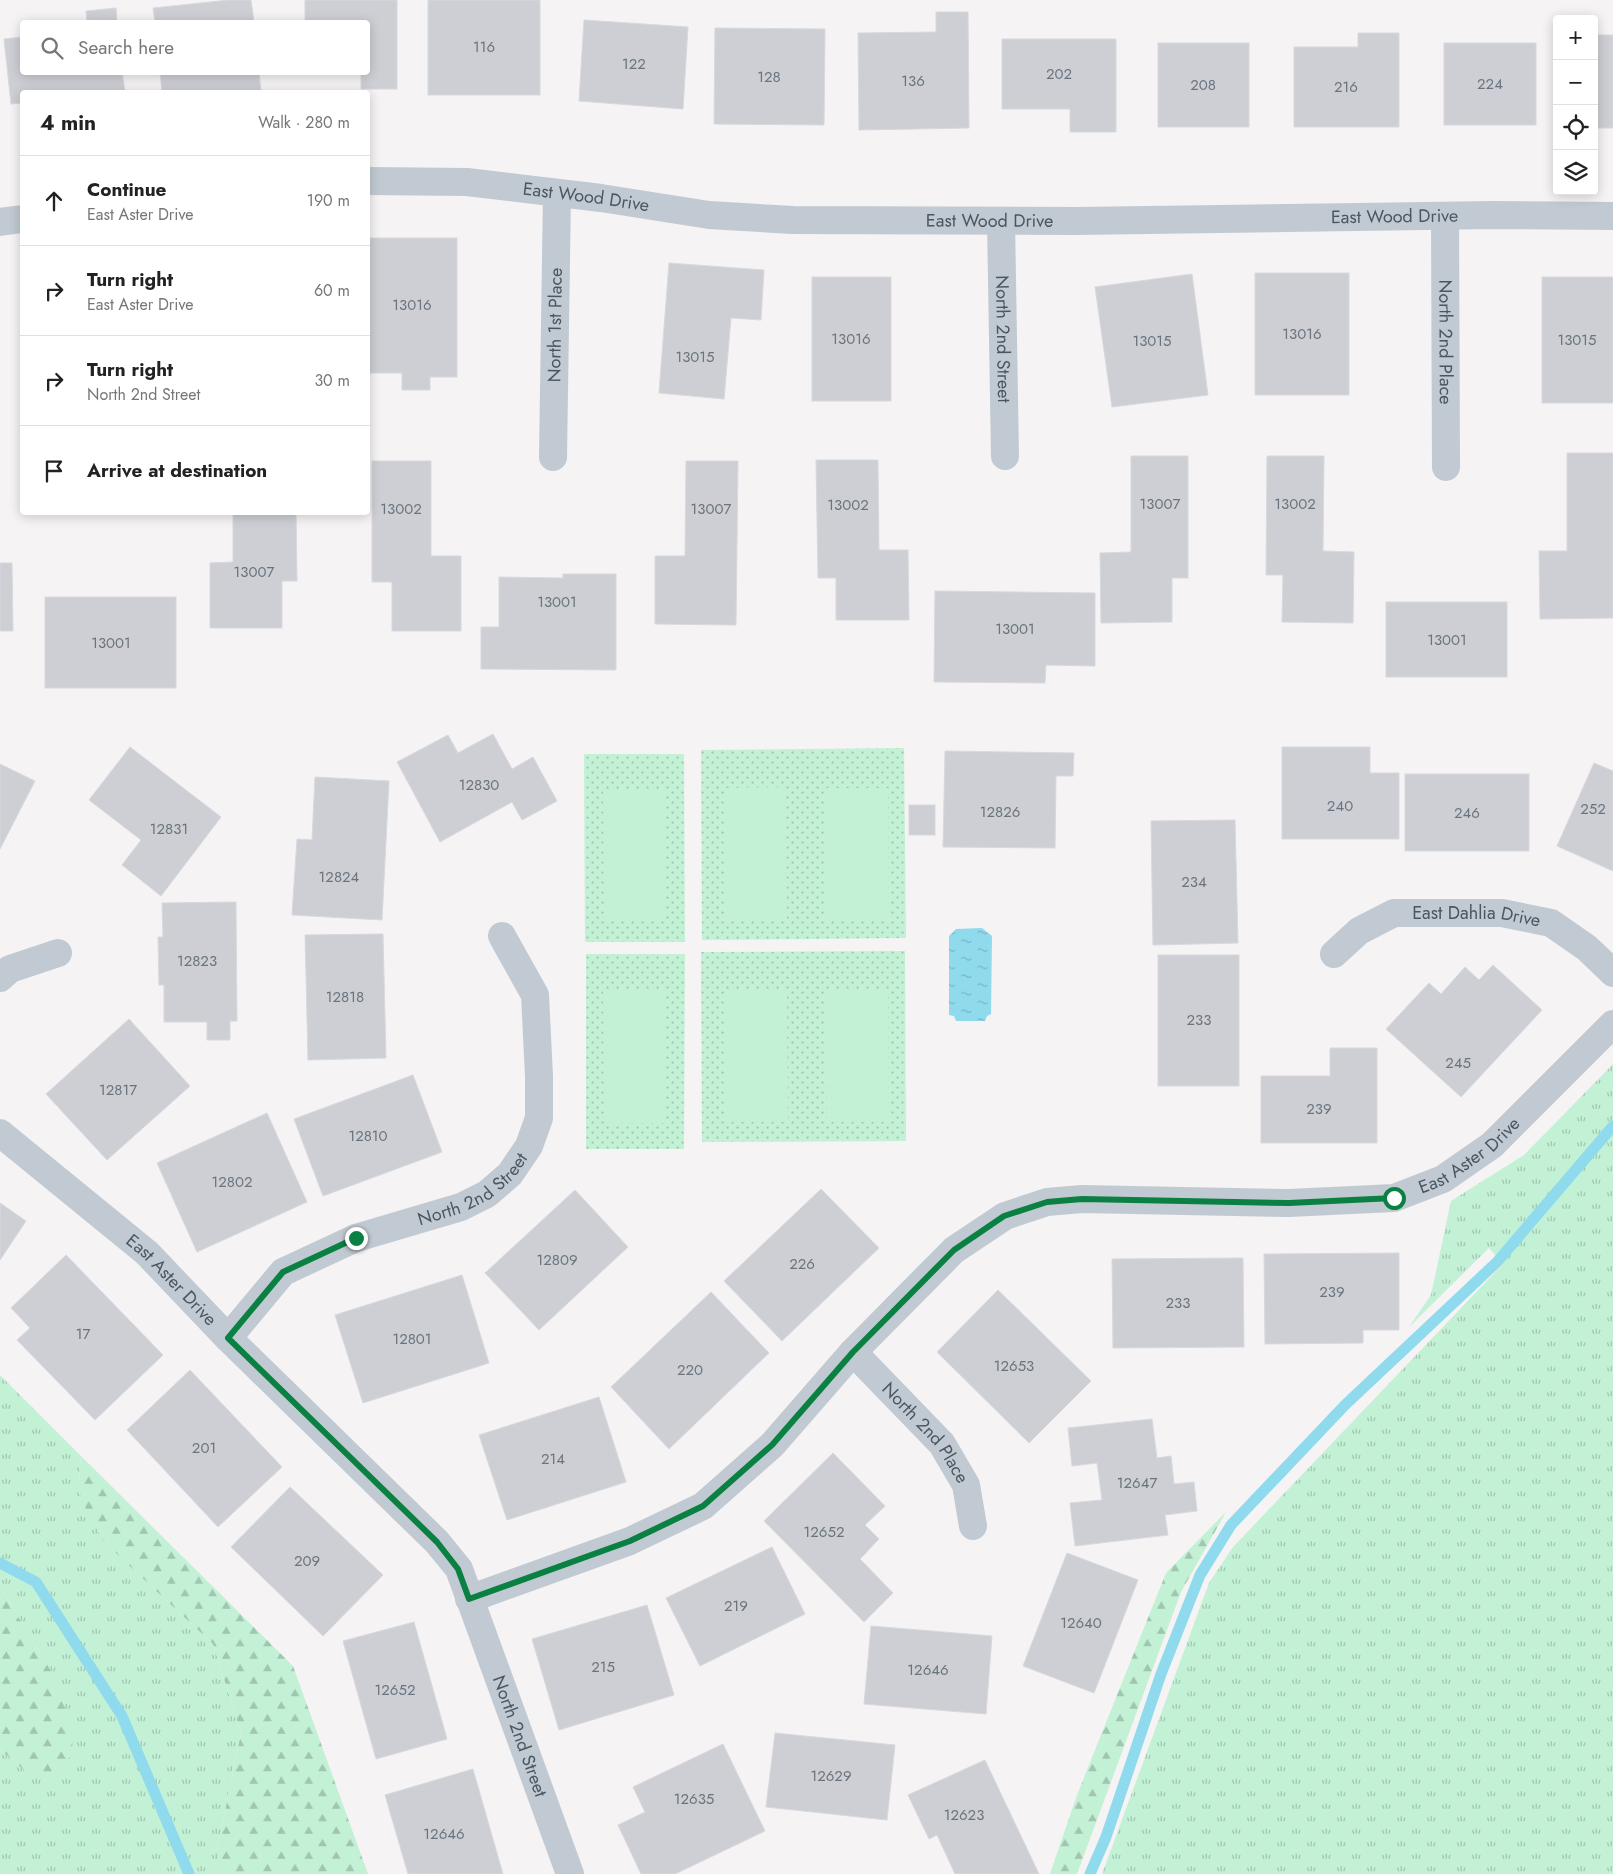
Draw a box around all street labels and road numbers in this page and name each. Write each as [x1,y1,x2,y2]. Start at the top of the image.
street label: East Wood Drive [521,176,651,218]
street label: East Wood Drive [1331,203,1458,230]
street label: East Wood Drive [926,207,1053,234]
street label: North 1st Place [541,267,569,383]
street label: North 2nd Street [989,275,1017,404]
street label: North 2nd Place [1432,279,1459,405]
street label: East Dahlia Drive [1412,900,1543,934]
street label: East Aster Drive [1415,1111,1526,1200]
street label: North 2nd Street [414,1147,534,1232]
street label: East Aster Drive [120,1228,223,1332]
street label: North 2nd Place [876,1376,975,1488]
street label: North 2nd Street [486,1672,554,1801]

